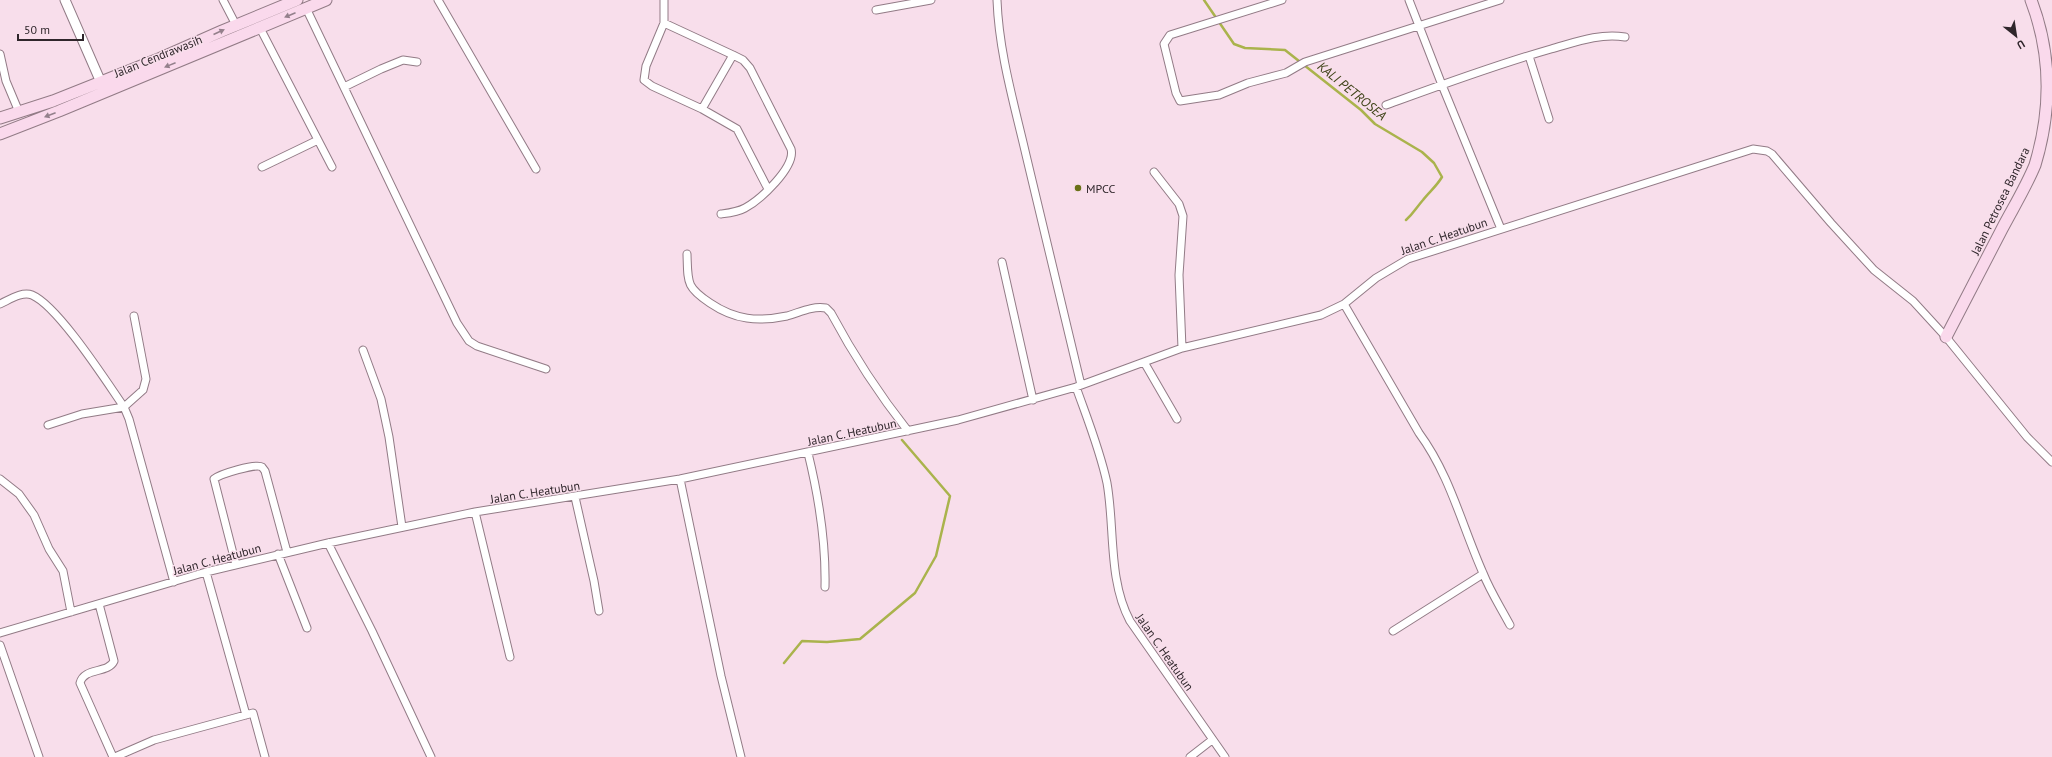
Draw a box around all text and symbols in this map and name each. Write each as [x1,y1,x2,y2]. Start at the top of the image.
one-way arrow [284,12,296,18]
scale bar [18,16,83,42]
north arrow [1996,16,2036,56]
text: 50 m [24,22,50,37]
one-way arrow [213,29,224,35]
street label: Jalan Cendrawasih [111,31,204,81]
text: U [2014,37,2027,52]
water label: KALI PETROSEA [1314,58,1390,124]
one-way arrow [164,62,175,68]
one-way arrow [43,112,55,118]
street label: Jalan Petrosea Bandara [1967,145,2033,258]
place label: MPCC [1086,181,1116,196]
marker: MPCC [1073,183,1083,193]
street label: Jalan C. Heatubun [1398,214,1489,258]
street label: Jalan C. Heatubun [805,415,898,449]
street label: Jalan C. Heatubun [488,478,581,507]
street label: Jalan C. Heatubun [170,540,263,578]
street label: Jalan C. Heatubun [1132,610,1197,693]

